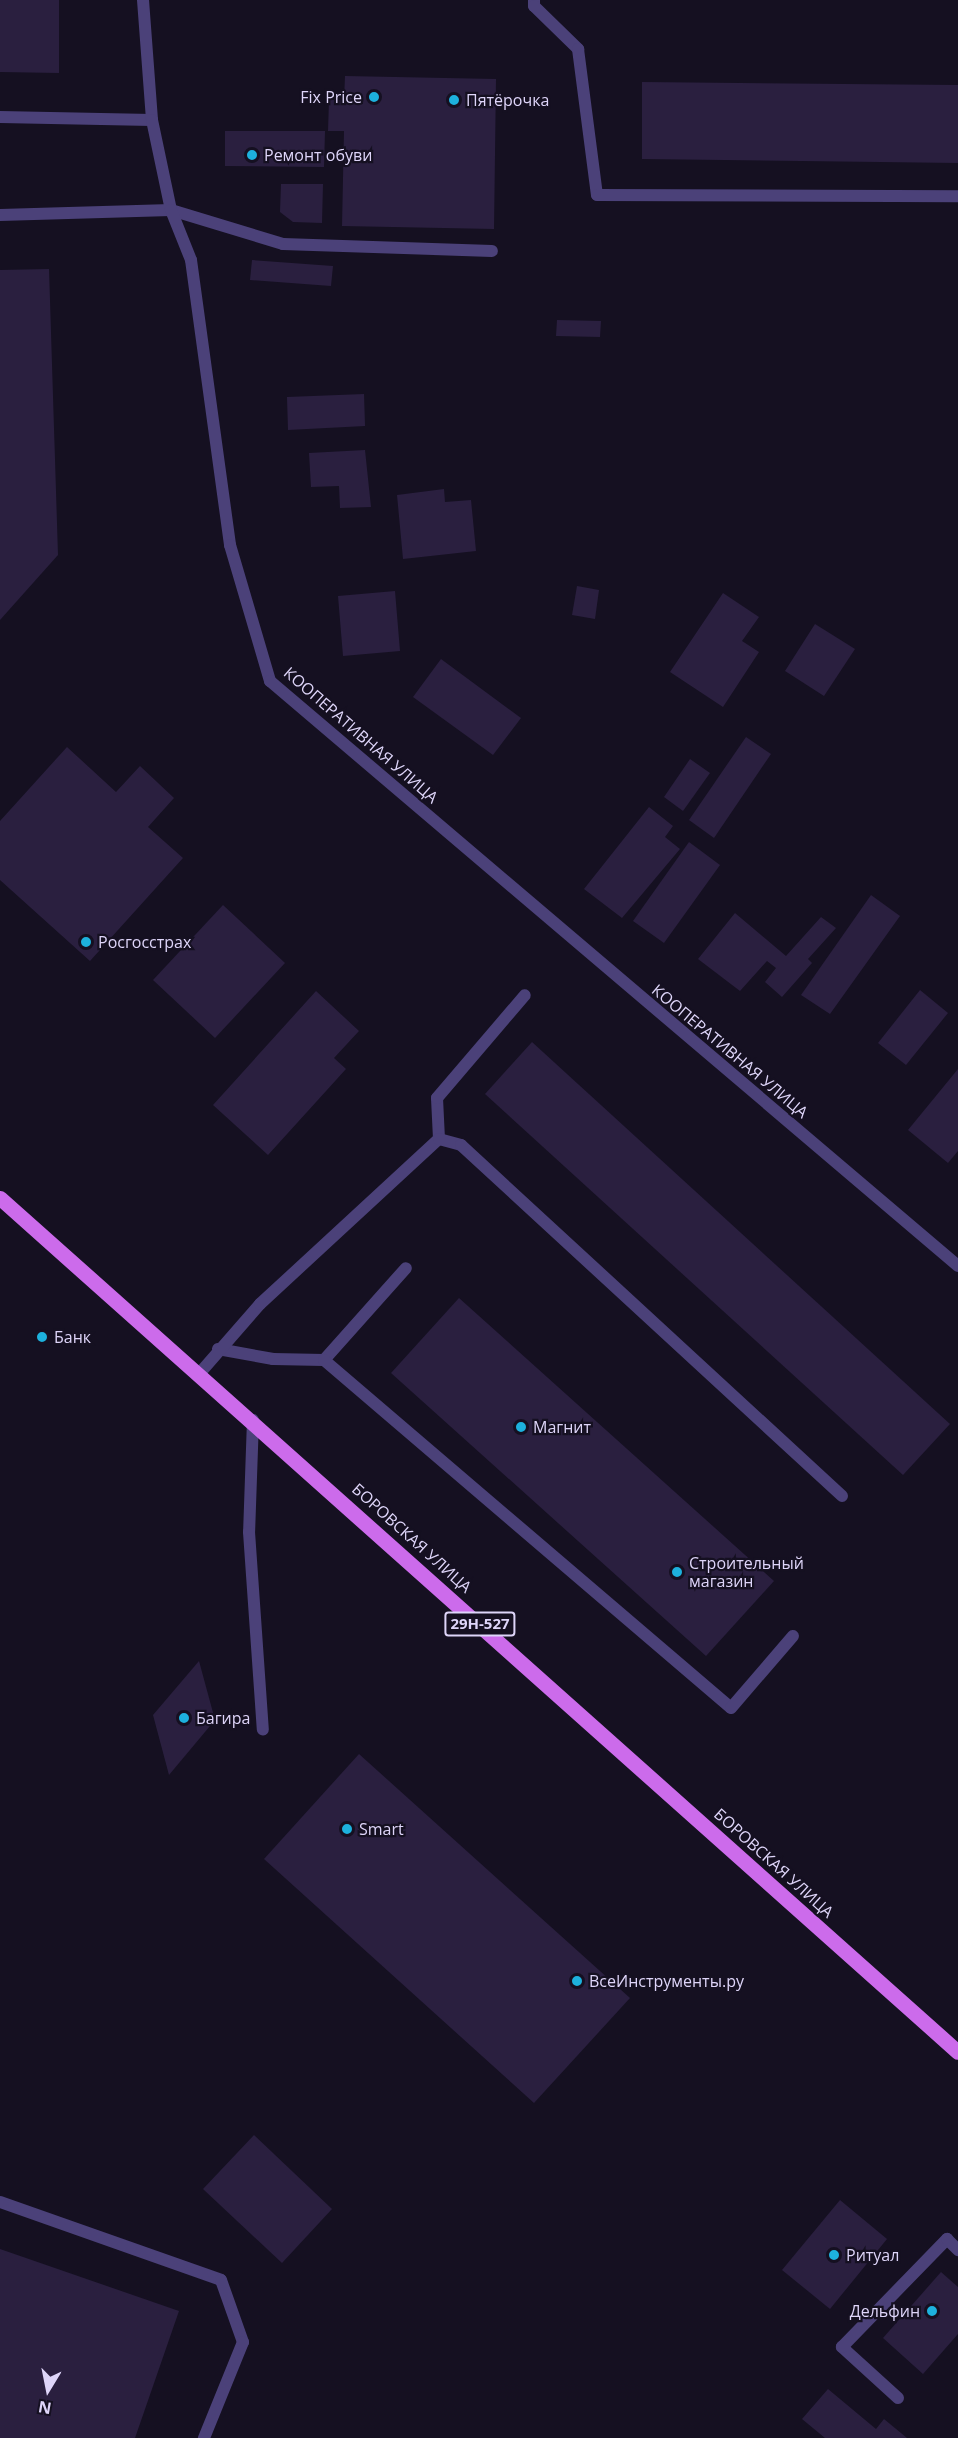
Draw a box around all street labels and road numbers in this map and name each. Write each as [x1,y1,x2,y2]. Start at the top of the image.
street label: КООПЕРАТИВНАЯ УЛИЦА [280,663,442,807]
street label: КООПЕРАТИВНАЯ УЛИЦА [648,980,812,1122]
street label: БОРОВСКАЯ УЛИЦА [348,1479,476,1597]
road number: 29Н-527 [444,1612,516,1636]
street label: БОРОВСКАЯ УЛИЦА [710,1804,838,1922]

